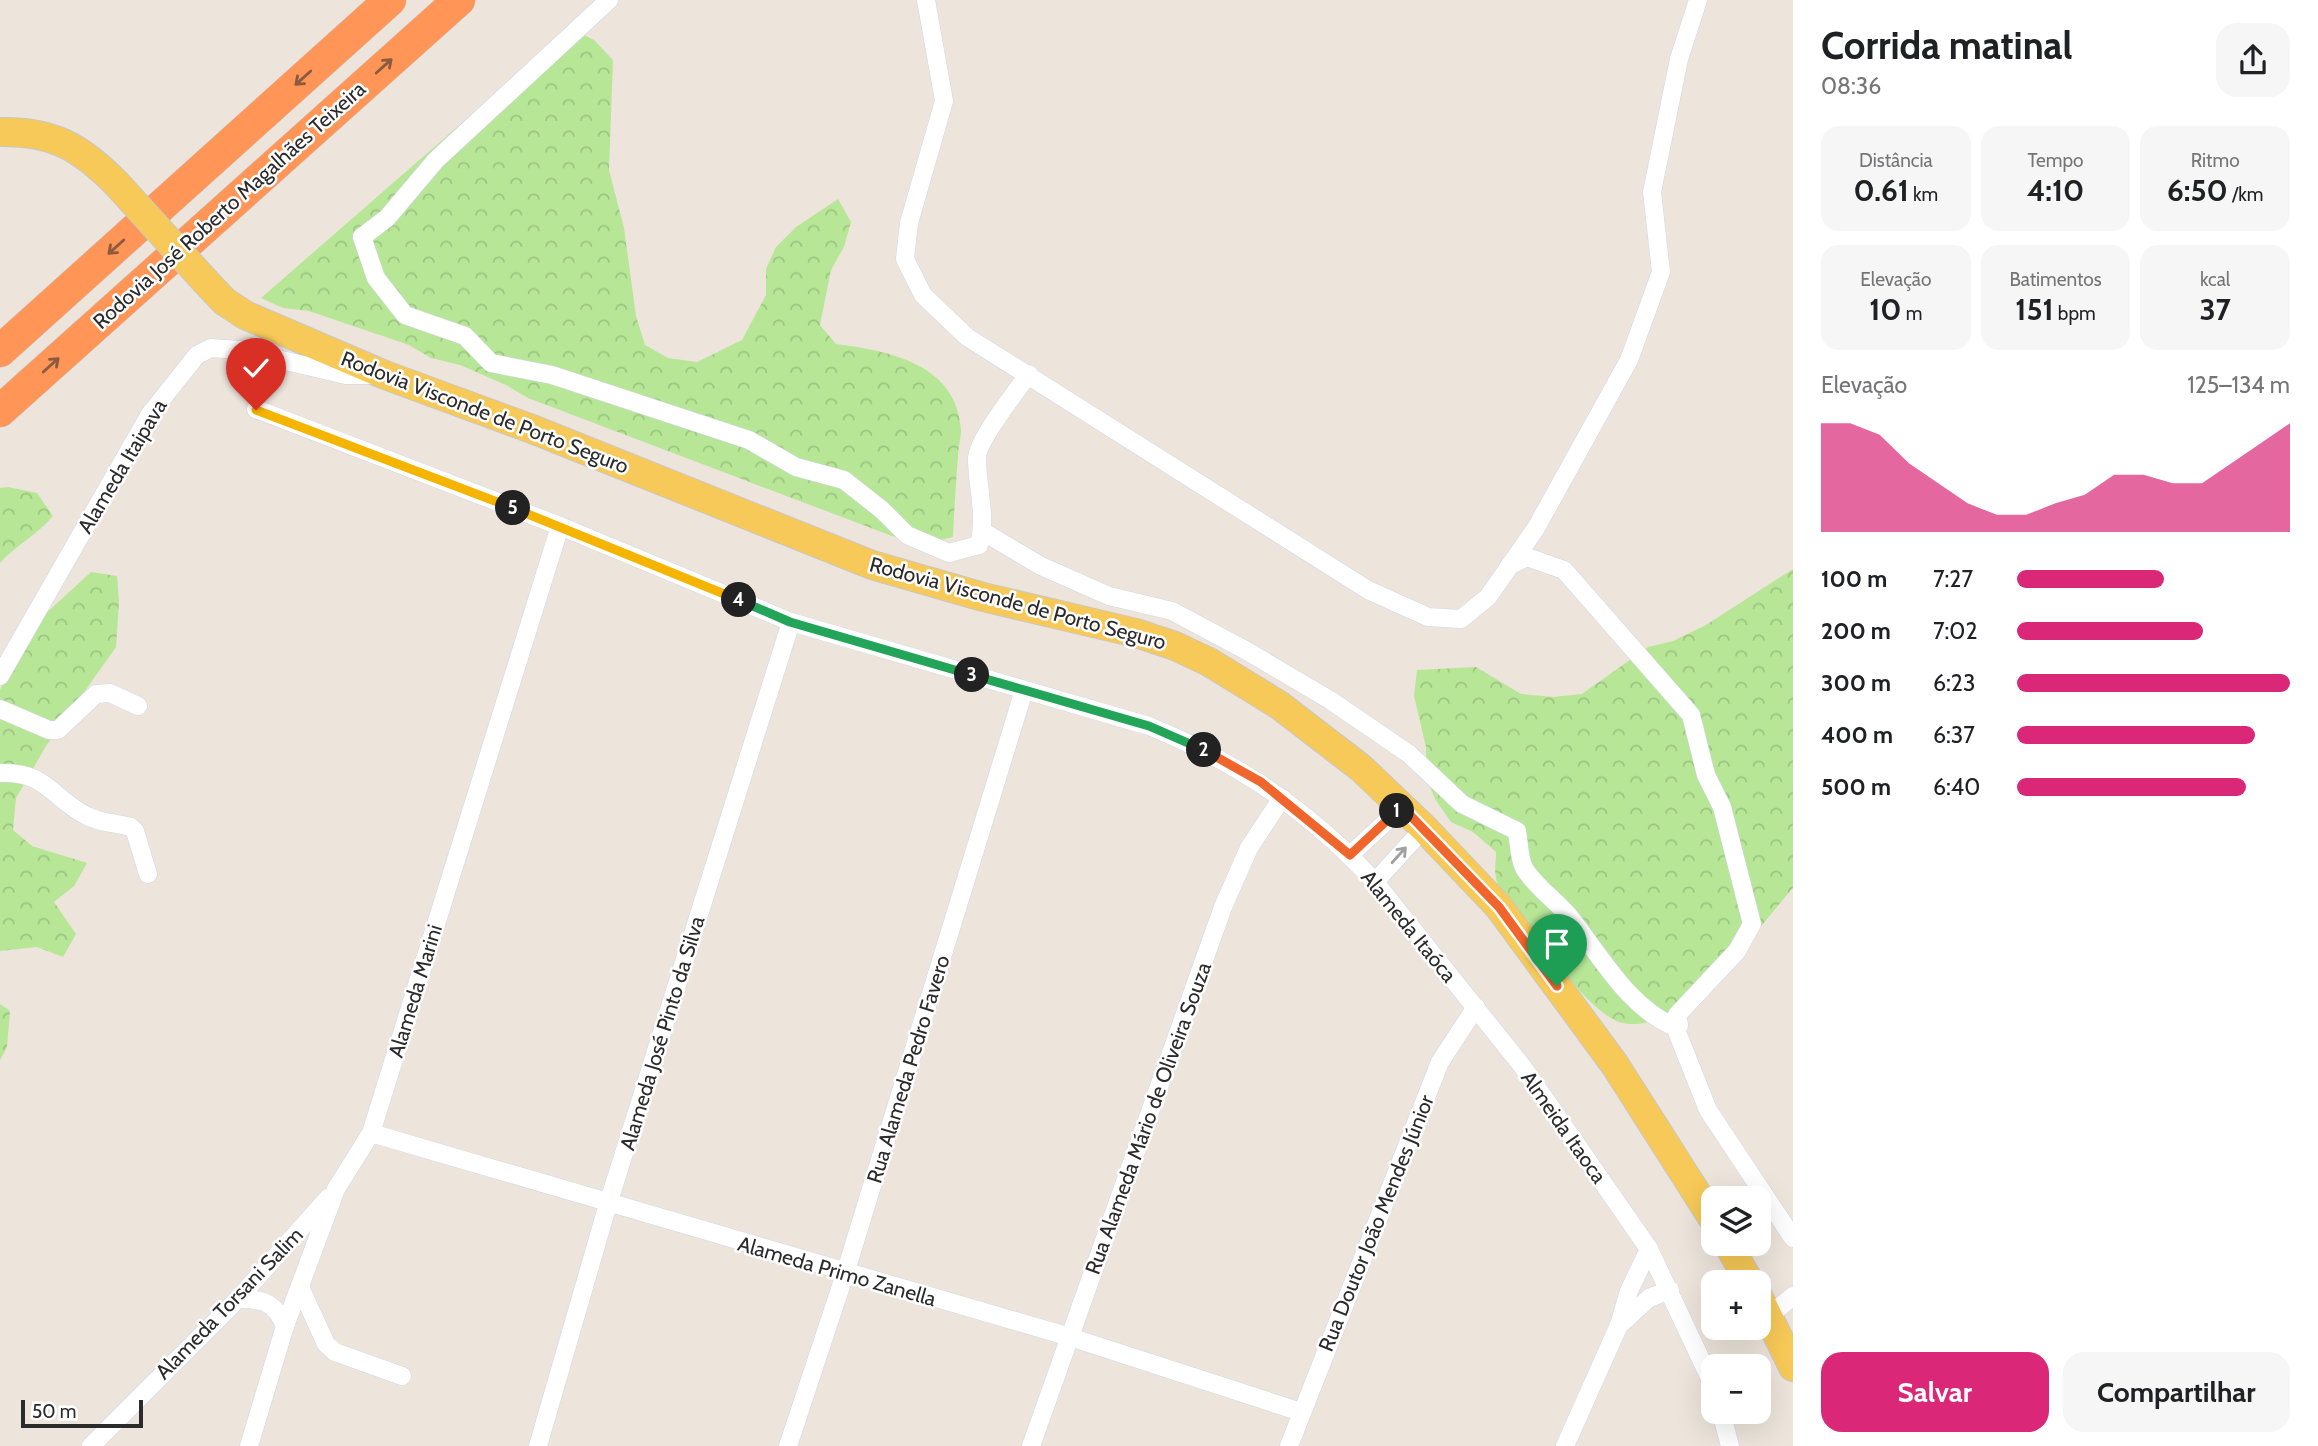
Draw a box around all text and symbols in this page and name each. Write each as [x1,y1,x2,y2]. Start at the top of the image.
text: Corrida matinal [1821,22,2073,69]
button: share [2216,23,2290,97]
one-way arrow [375,58,393,74]
one-way arrow [294,70,312,86]
text: 08:36 [1821,72,1881,100]
street label: Rodovia José Roberto Magalhães Teixeira [88,76,370,334]
text: Distância [1859,149,1933,172]
text: Tempo [2027,149,2084,172]
text: Ritmo [2191,149,2240,172]
text: 0.61 [1853,172,1909,209]
text: 4:10 [2027,172,2084,209]
text: 6:50 [2167,172,2228,209]
text: km [1909,183,1938,206]
text: /km [2228,183,2263,206]
one-way arrow [107,239,125,255]
text: Elevação [1860,268,1931,291]
text: Batimentos [2009,268,2102,291]
text: kcal [2200,268,2230,291]
text: 10 [1869,291,1901,328]
text: 151 [2015,291,2054,328]
text: 37 [2199,291,2231,328]
text: m [1901,302,1922,325]
text: bpm [2054,302,2096,325]
pin [226,338,286,410]
street label: Rodovia Visconde de Porto Seguro [338,346,632,478]
icon: check [237,349,275,387]
one-way arrow [42,357,59,374]
text: Elevação [1821,371,1907,399]
text: 125–134 m [2187,371,2290,399]
street label: Alameda Itaipava [72,394,172,538]
pin: 5 [496,490,530,526]
text: 5 [507,496,518,519]
street label: Rodovia Visconde de Porto Seguro [867,551,1169,655]
text: 100 m [1821,565,1887,593]
text: 7:27 [1933,565,1973,593]
pin: 4 [722,582,756,618]
text: 4 [733,588,744,611]
text: 200 m [1821,617,1891,645]
text: 7:02 [1933,617,1977,645]
pin: 3 [954,658,990,692]
text: 3 [966,663,977,686]
text: 300 m [1821,669,1891,697]
text: 6:23 [1933,669,1975,697]
text: 400 m [1821,721,1893,749]
text: 6:37 [1933,721,1975,749]
pin: 2 [1186,732,1222,768]
text: 2 [1198,738,1209,761]
text: 500 m [1821,773,1891,801]
text: 6:40 [1933,773,1980,801]
pin: 1 [1380,794,1414,828]
text: 1 [1393,799,1400,822]
one-way arrow [1391,846,1407,864]
street label: Alameda Itaóca [1356,865,1462,987]
street label: Alameda José Pinto da Silva [614,913,710,1153]
pin [1527,914,1587,986]
street label: Alameda Marini [383,921,447,1061]
icon: arrive [1538,925,1576,963]
street label: Rua Alameda Pedro Favero [861,952,955,1186]
street label: Rua Alameda Mário de Oliveira Souza [1080,959,1216,1277]
street label: Almeida Itaoca [1516,1066,1612,1188]
street label: Rua Doutor João Mendes Júnior [1313,1091,1439,1355]
map controls [1701,1186,1771,1424]
button: layers [1701,1186,1771,1256]
street label: Alameda Torsani Salim [150,1222,308,1384]
street label: Alameda Primo Zanella [735,1231,939,1311]
button: + [1701,1270,1771,1340]
button: Salvar [1821,1352,2049,1432]
button: Compartilhar [2063,1352,2290,1432]
button: − [1701,1354,1771,1424]
scale bar [21,1397,144,1429]
text: 50 m [32,1400,76,1423]

